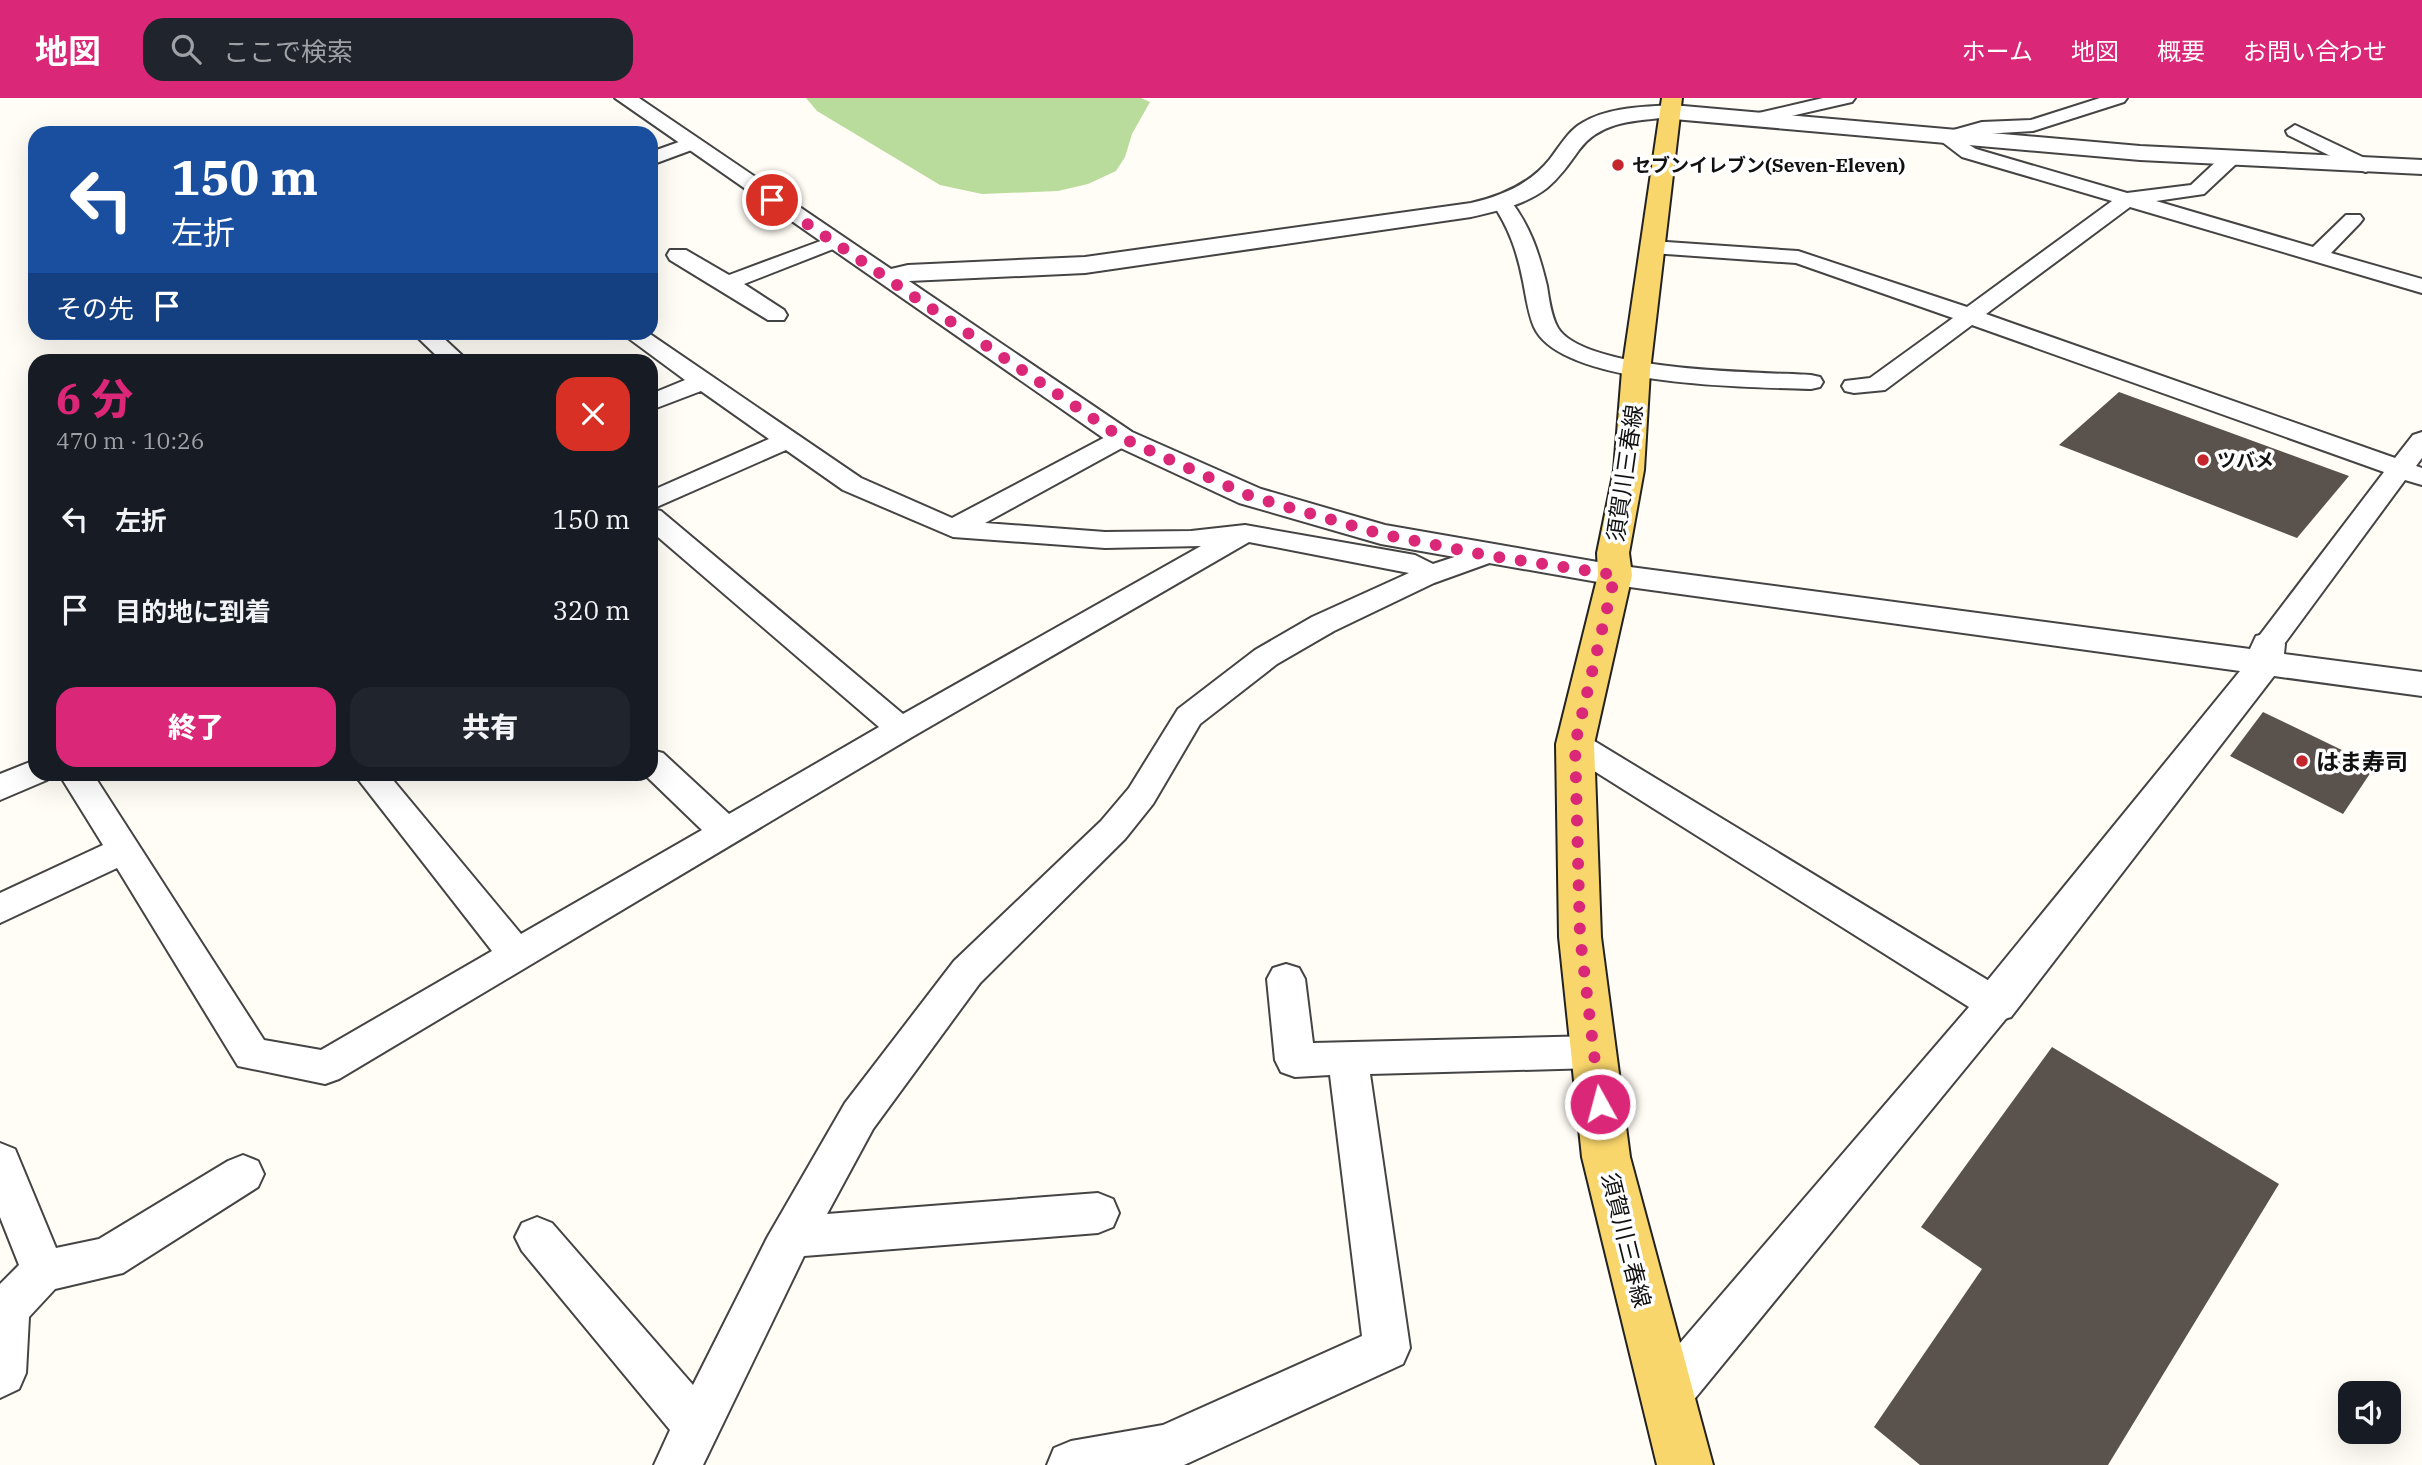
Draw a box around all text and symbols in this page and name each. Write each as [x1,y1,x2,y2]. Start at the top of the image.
search box [143,18,633,81]
text: 地図 [35,29,101,72]
icon: search [167,30,205,68]
text: ここで検索 [223,34,353,68]
text: ホーム [1962,35,2033,67]
text: 地図 [2071,35,2119,67]
text: 概要 [2157,35,2205,67]
text: お問い合わせ [2243,35,2387,67]
text: 150 m [171,145,318,208]
place label: セブンイレブン(Seven-Eleven) [1632,153,1906,177]
icon: left [56,154,147,245]
marker: セブンイレブン(Seven-Eleven) [1610,157,1626,173]
pin [742,170,802,230]
icon: arrive [753,181,791,219]
text: 左折 [171,211,235,253]
icon: arrive [148,287,186,325]
text: その先 [56,291,134,325]
text: 6 分 [56,371,133,426]
button: close [556,377,630,451]
street label: 須賀川三春線 [1600,403,1648,543]
text: 470 m · 10:26 [56,425,205,455]
place label: ツバメ [2217,448,2274,472]
marker: ツバメ [2195,452,2211,468]
icon: left [56,500,94,538]
text: 150 m [552,502,630,536]
text: 左折 [115,503,167,537]
icon: arrive [56,591,94,629]
text: 320 m [552,593,630,627]
text: 目的地に到着 [115,594,271,628]
button: 終了 [56,687,336,767]
button: 共有 [350,687,630,767]
place label: はま寿司 [2316,746,2408,776]
marker: はま寿司 [2294,753,2310,769]
position arrow [1563,1067,1637,1141]
street label: 須賀川三春線 [1596,1169,1658,1311]
map controls [2338,1381,2401,1444]
button: sound [2338,1381,2401,1444]

